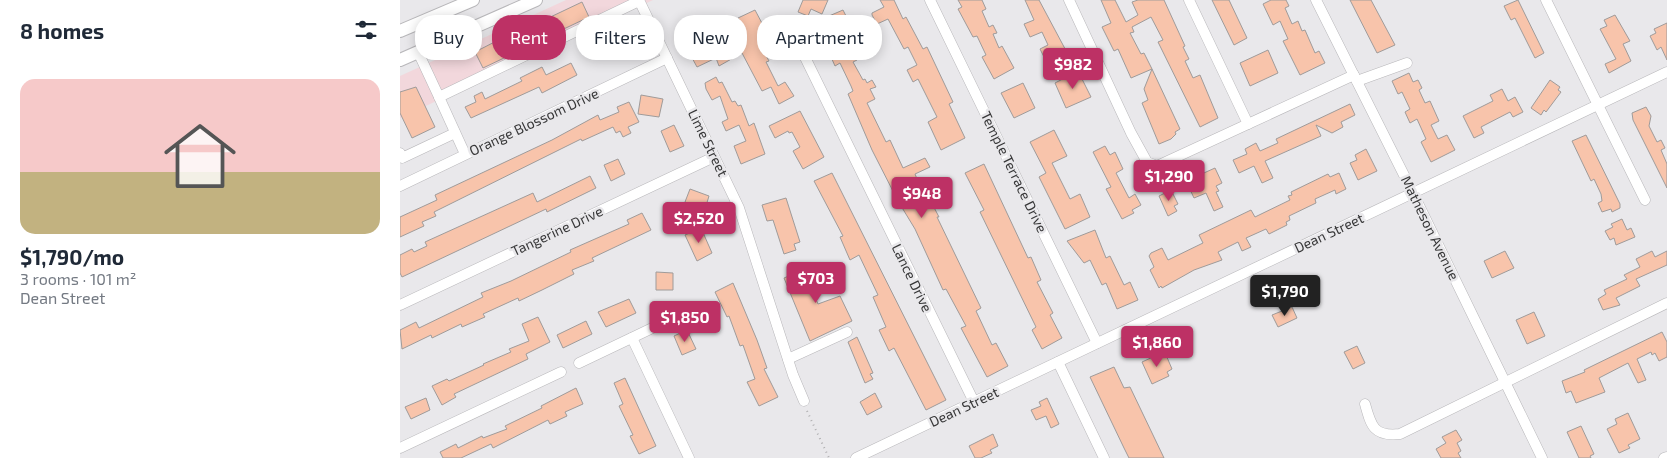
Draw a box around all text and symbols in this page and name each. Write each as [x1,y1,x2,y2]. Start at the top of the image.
chip: Buy [415,15,482,60]
chip: Rent [492,15,566,60]
chip: Filters [576,15,664,60]
chip: New [674,15,747,60]
chip: Apartment [757,15,882,60]
icon: filters [352,16,380,44]
text: 8 homes [20,18,104,43]
pin: $982 [1043,48,1103,90]
text: $982 [1054,54,1092,73]
street label: Orange Blossom Drive [466,84,601,159]
street label: Lime Street [685,106,732,179]
street label: Temple Terrace Drive [978,108,1051,235]
icon: home [155,111,245,201]
pin: $1,290 [1128,160,1210,202]
text: $1,290 [1145,166,1193,185]
street label: Matheson Avenue [1398,173,1463,283]
pin: $948 [892,176,952,219]
text: $948 [903,183,941,202]
street label: Tangerine Drive [508,202,605,259]
pin: $2,520 [658,202,740,244]
text: $2,520 [674,208,724,227]
street label: Dean Street [1291,209,1366,256]
street label: Lance Drive [889,241,936,315]
text: $1,790/mo [20,244,124,269]
pin: $703 [786,262,846,304]
text: $703 [798,268,834,287]
text: 3 rooms · 101 m² [20,269,137,288]
pin: $1,790 [1244,274,1326,317]
text: $1,790 [1261,281,1309,300]
text: Dean Street [20,288,105,307]
pin: $1,850 [644,300,726,343]
text: $1,850 [661,307,709,326]
pin: $1,860 [1116,326,1198,368]
text: $1,860 [1132,332,1182,351]
street label: Dean Street [926,383,1001,430]

